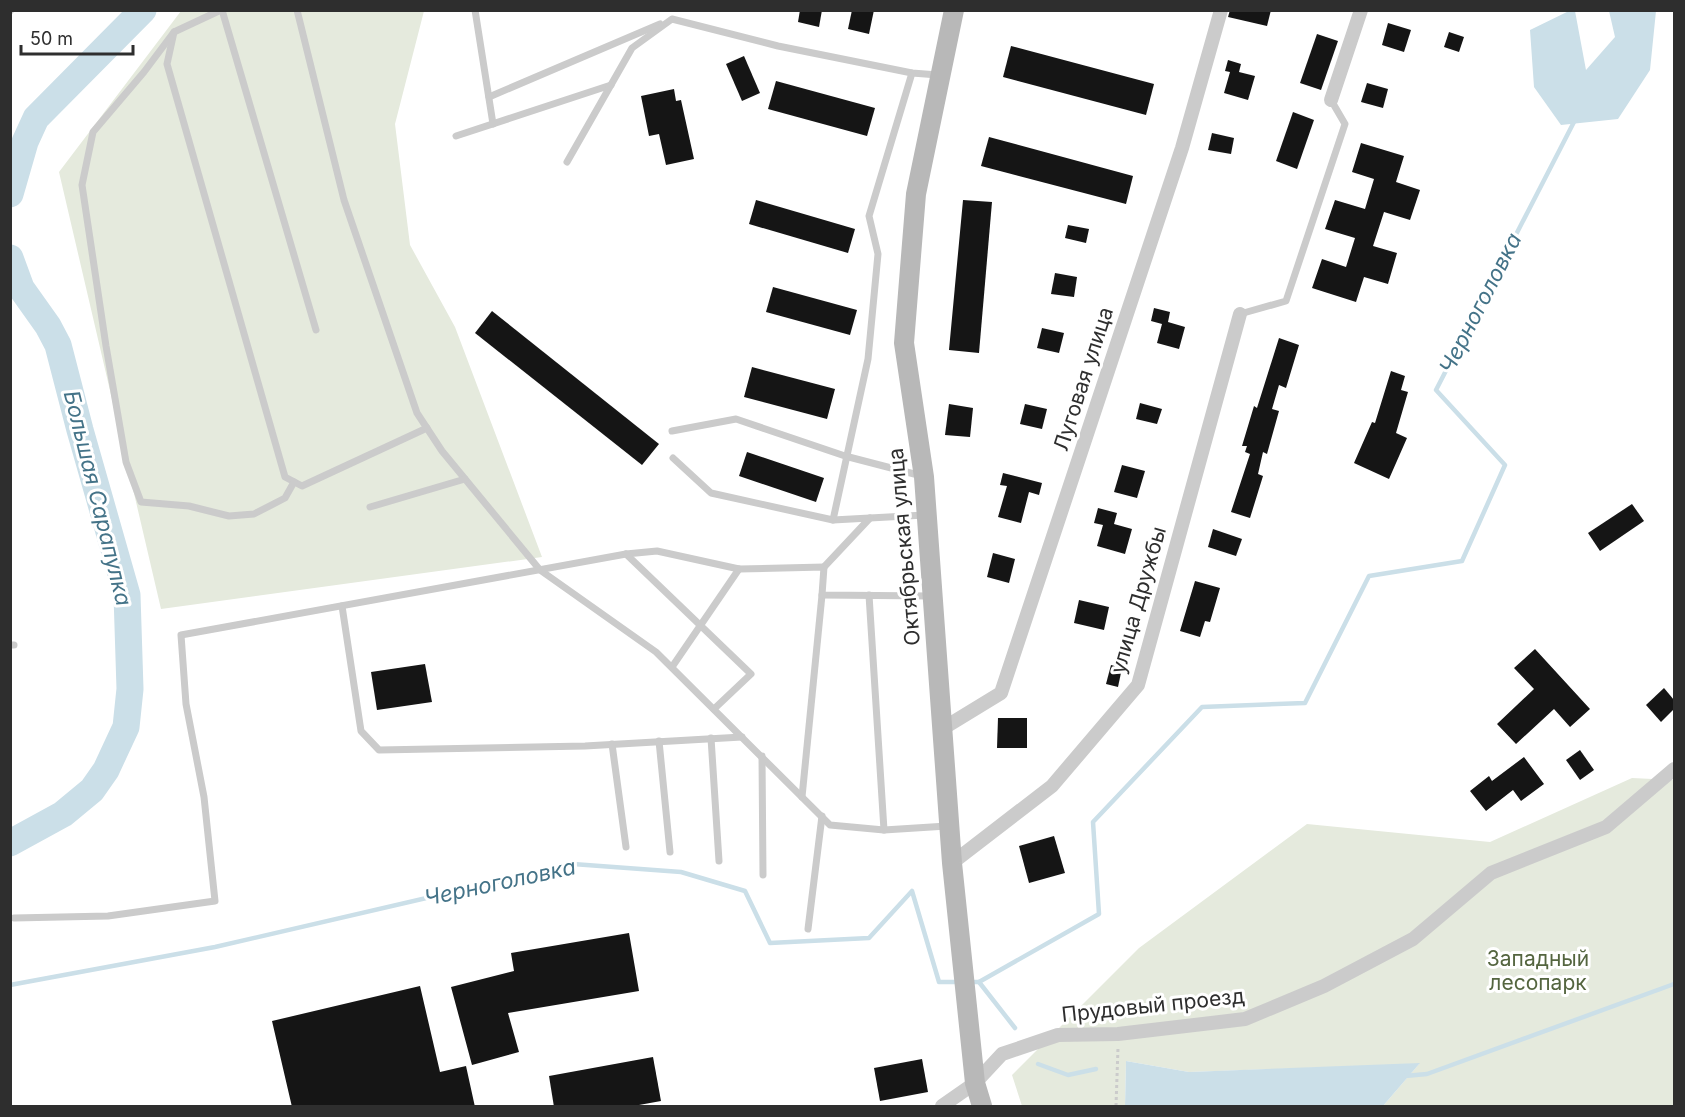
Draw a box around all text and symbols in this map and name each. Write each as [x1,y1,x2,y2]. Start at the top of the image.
scale bar [21,18,134,56]
text: 50 m [30,28,73,49]
water label: Черноголовка [1433,228,1527,378]
street label: Луговая улица [1048,304,1118,454]
water label: Большая Сарапулка [59,388,137,608]
street label: Октябрьская улица [883,447,925,647]
street label: улица Дружбы [1105,524,1171,676]
water label: Черноголовка [422,853,578,911]
park label: Западный лесопарк [1487,946,1589,995]
street label: Прудовый проезд [1060,983,1246,1027]

